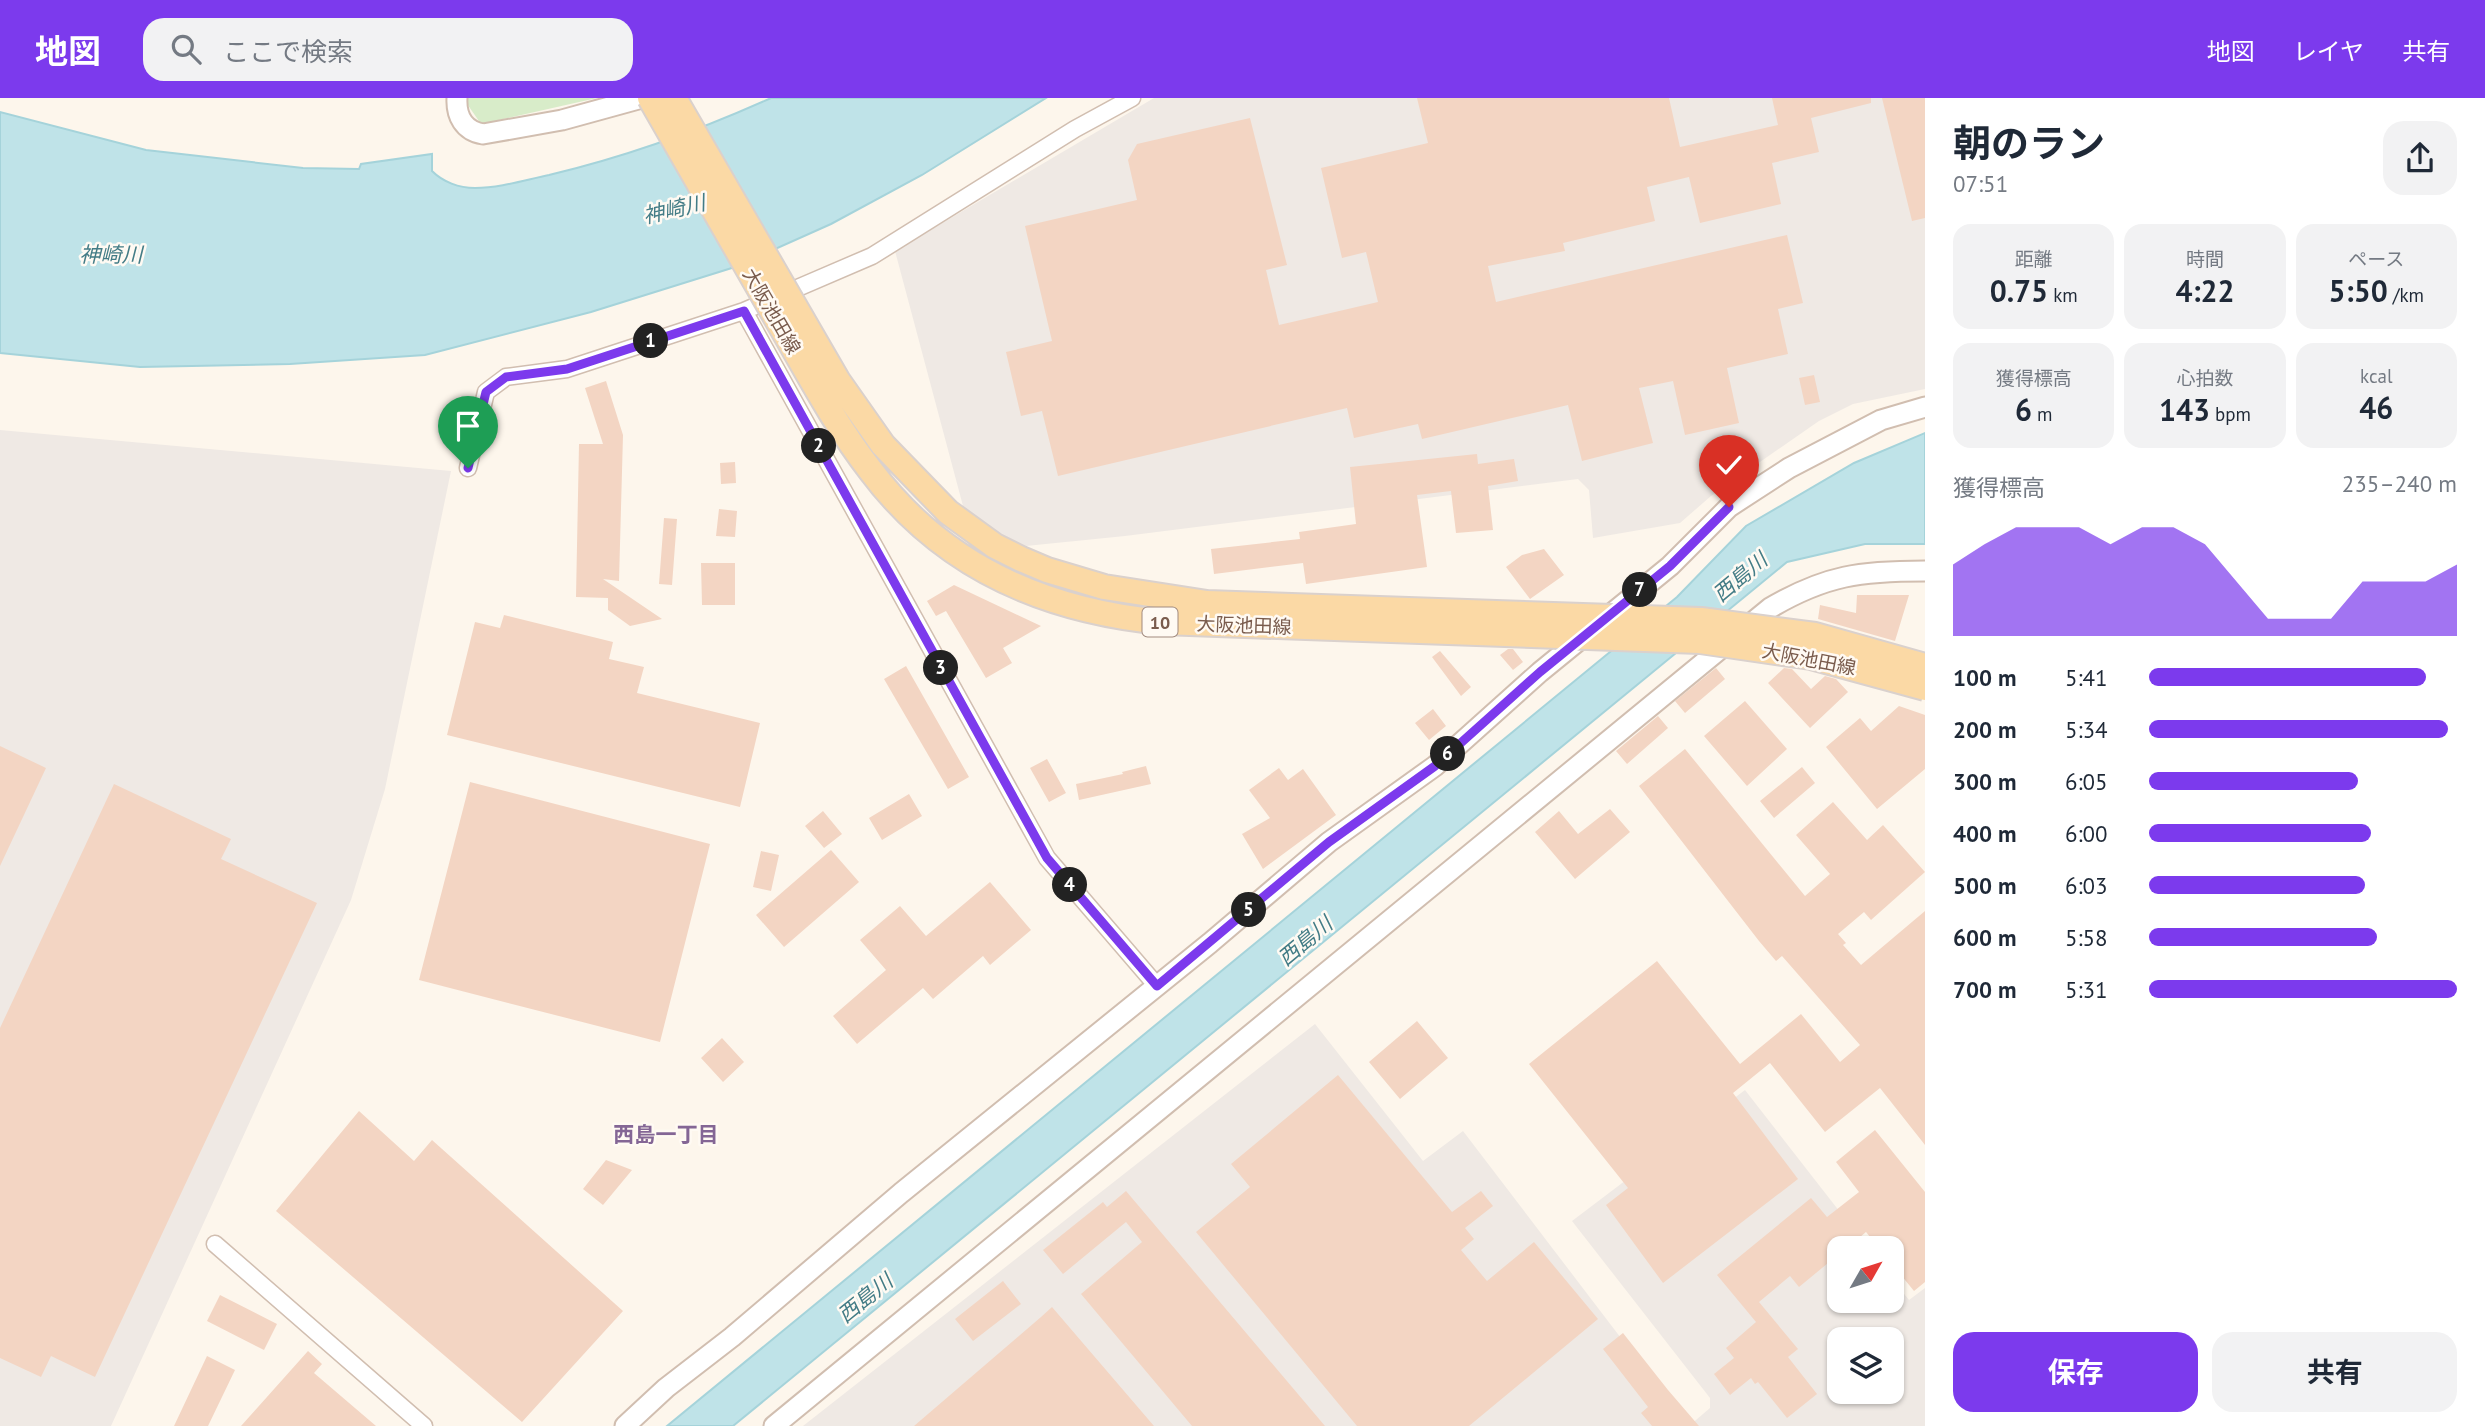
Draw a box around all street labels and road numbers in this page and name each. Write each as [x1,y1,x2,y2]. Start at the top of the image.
street label: 大阪池田線 [738,264,806,358]
road number: 10 [1142,608,1178,636]
street label: 大阪池田線 [1196,611,1292,639]
street label: 大阪池田線 [1760,638,1858,680]

